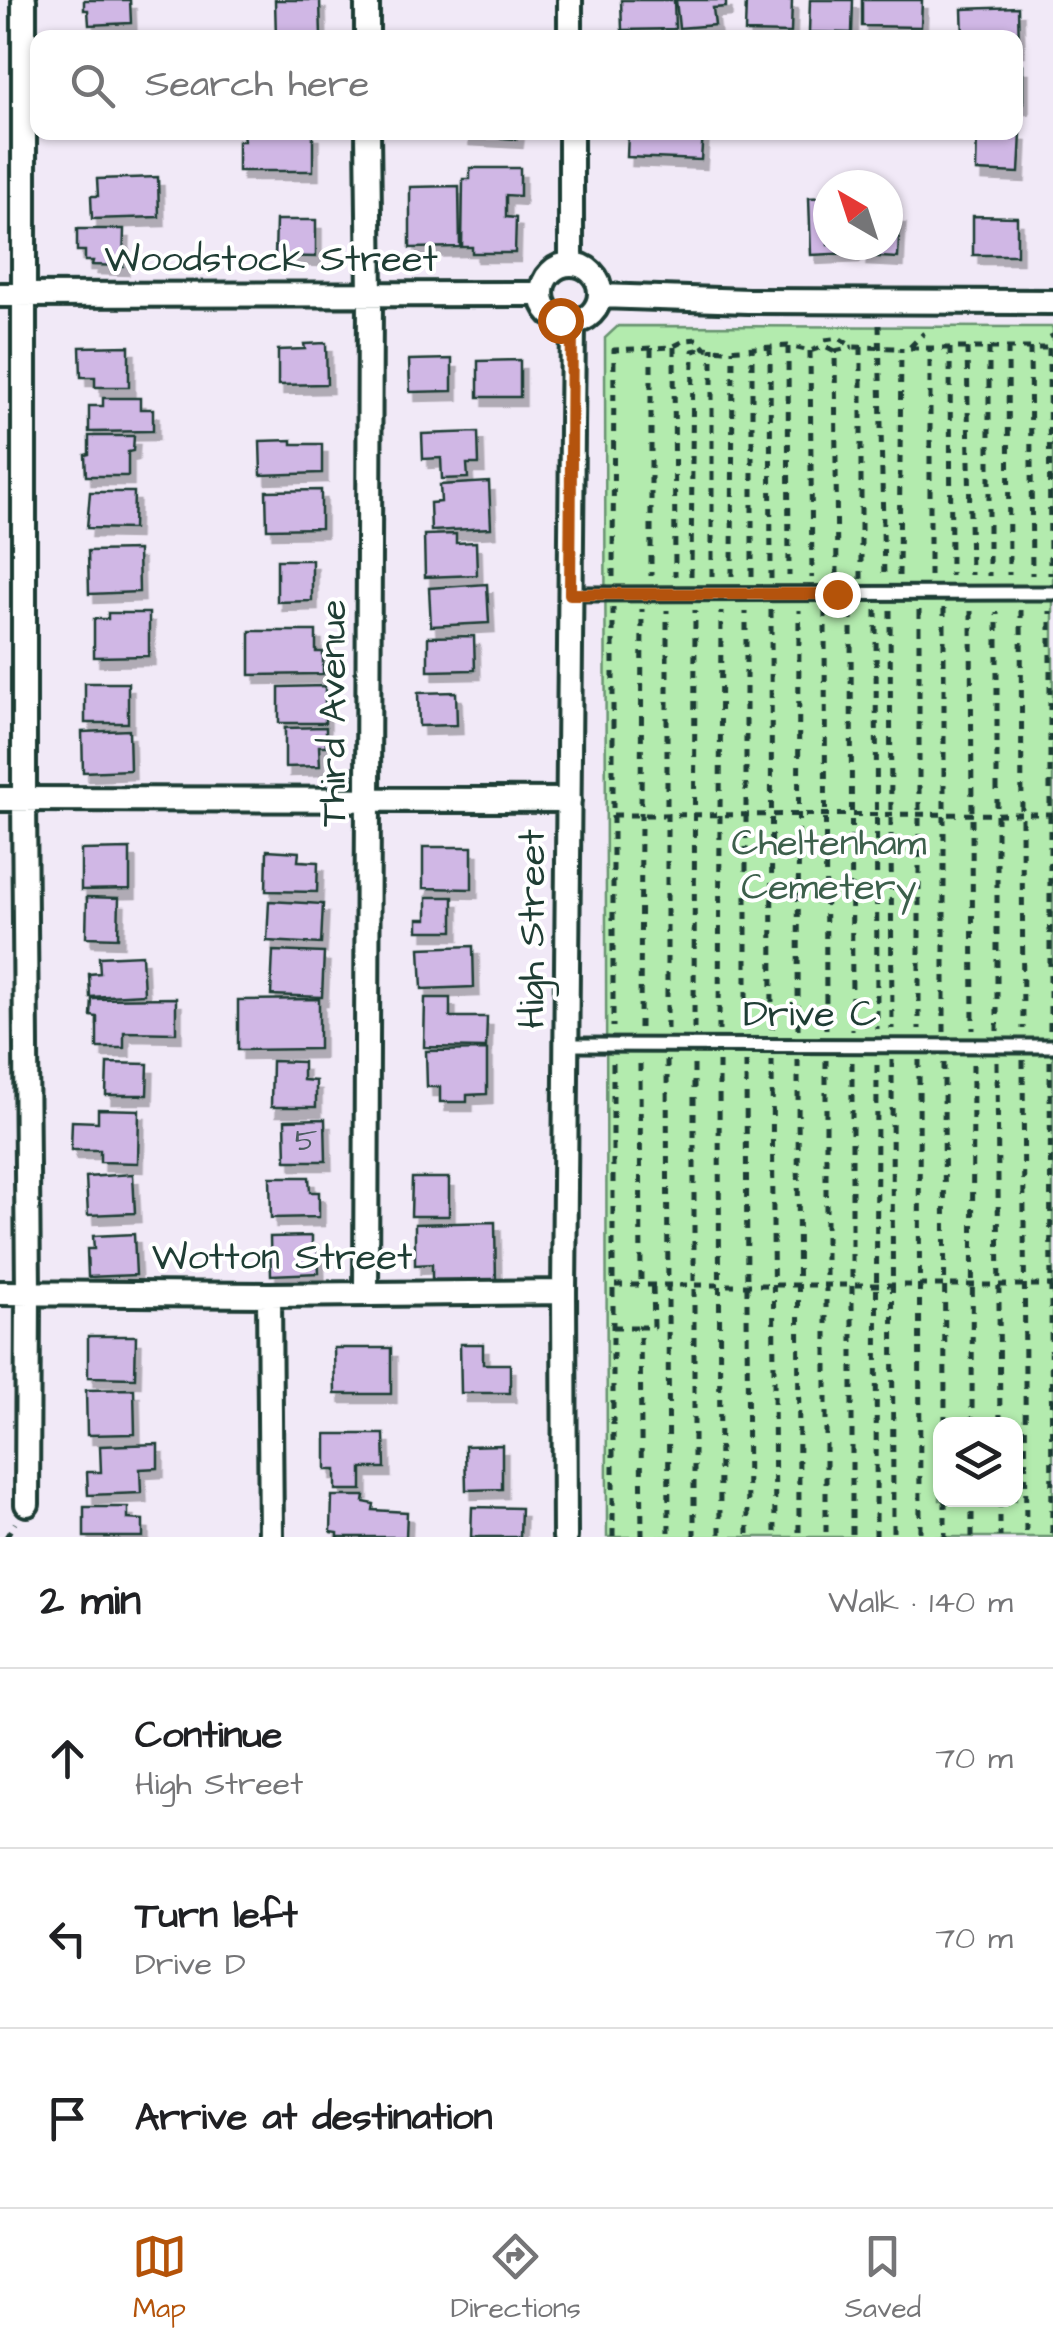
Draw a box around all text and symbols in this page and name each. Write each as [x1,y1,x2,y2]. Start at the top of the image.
search box [30,30,1023,140]
icon: search [65,58,120,113]
text: Search here [145,59,369,111]
north arrow [813,170,903,260]
street label: Woodstock Street [104,234,438,286]
route start [538,298,584,344]
route end [815,572,861,618]
street label: Third Avenue [308,599,360,827]
park label: Cheltenham Cemetery [732,818,927,915]
street label: High Street [507,829,559,1029]
street label: Drive C [743,989,877,1041]
house number: 5 [295,1118,318,1163]
street label: Wotton Street [152,1232,412,1284]
map controls [933,1417,1023,1507]
button: layers [933,1417,1023,1507]
text: 2 min [40,1573,141,1631]
text: Walk · 140 m [828,1580,1013,1625]
text: Continue [135,1710,282,1762]
icon: ahead [40,1731,95,1786]
text: 70 m [935,1736,1013,1781]
text: High Street [135,1762,303,1807]
text: Turn left [135,1890,298,1942]
icon: left [40,1911,95,1966]
text: 70 m [935,1916,1013,1961]
text: Drive D [135,1942,246,1987]
icon: arrive [40,2091,95,2146]
text: Arrive at destination [135,2092,492,2144]
tab: Map [132,2229,187,2328]
tab: Directions [451,2229,581,2328]
tab: Saved [845,2229,921,2328]

